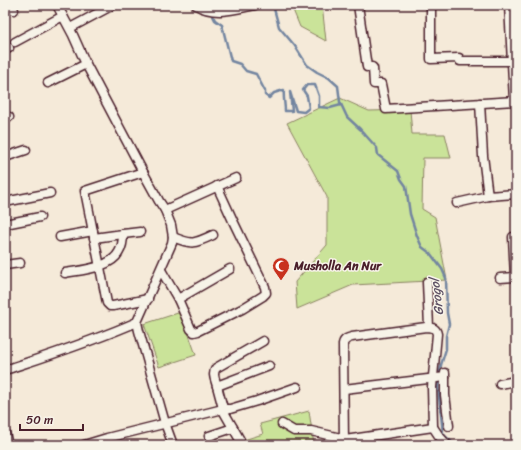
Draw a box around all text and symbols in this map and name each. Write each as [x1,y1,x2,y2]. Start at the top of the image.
place label: Musholla An Nur [293,255,382,277]
mosque icon: Musholla An Nur [271,256,291,281]
water label: Grogol [422,274,450,317]
scale bar [20,406,83,432]
text: 50 m [26,409,53,431]

